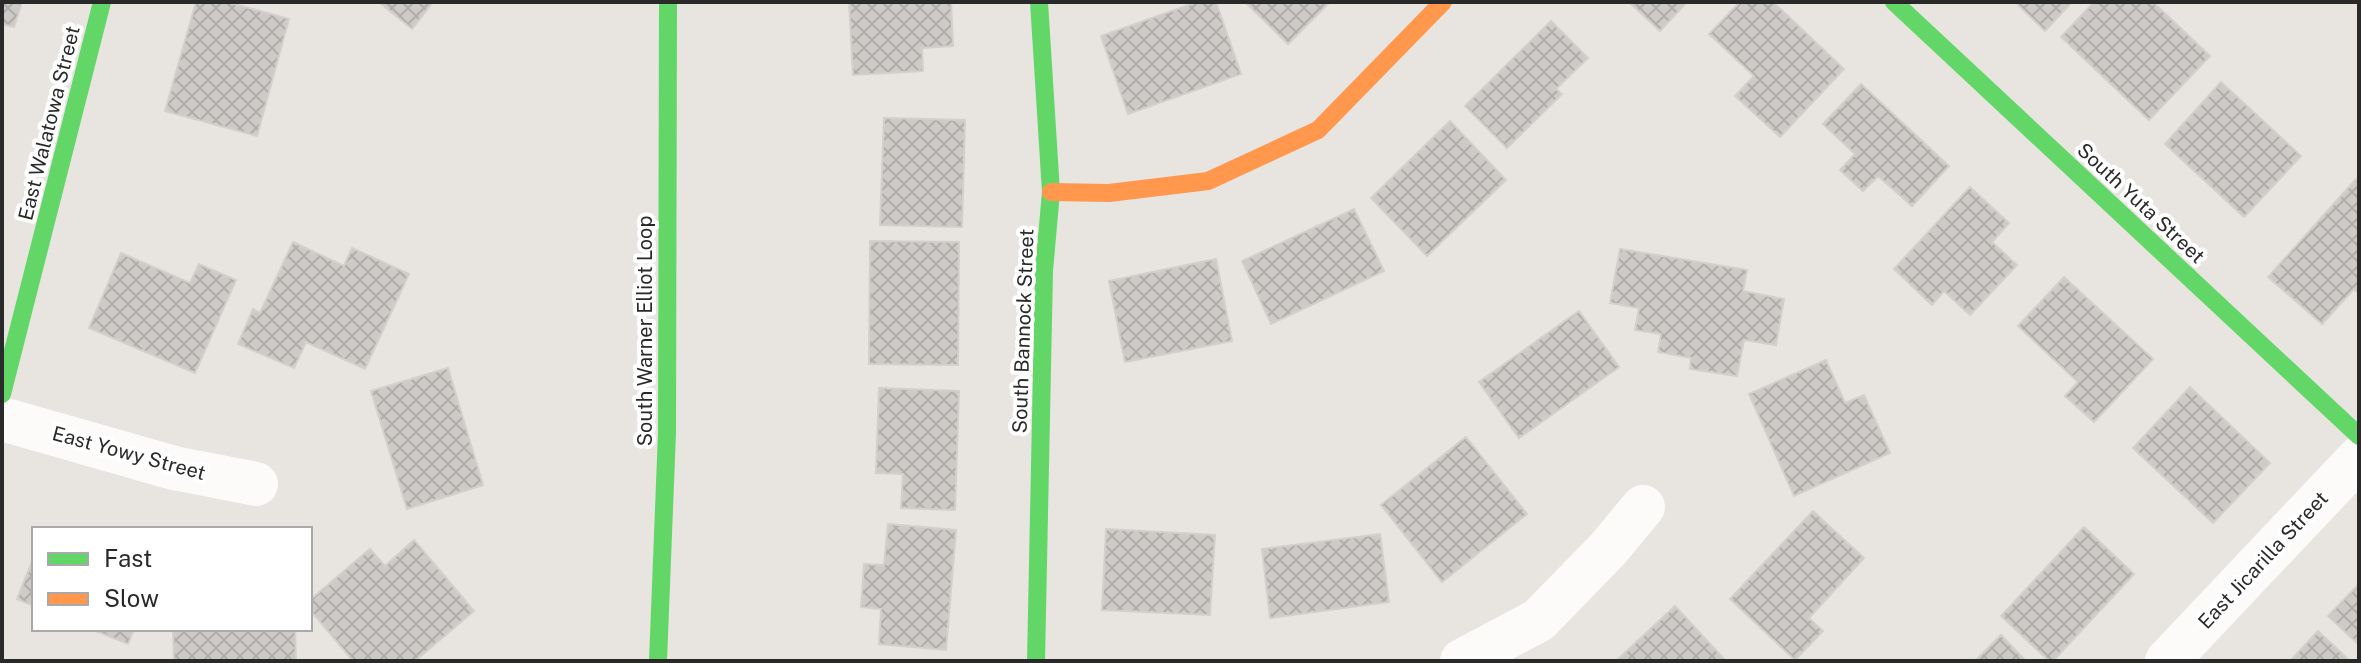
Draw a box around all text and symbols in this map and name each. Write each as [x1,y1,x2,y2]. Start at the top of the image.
street label: East Walatowa Street [13,23,85,223]
street label: South Yuta Street [2072,138,2210,268]
street label: South Warner Elliot Loop [633,216,657,446]
street label: South Bannock Street [1007,228,1039,434]
street label: East Yowy Street [50,421,208,485]
street label: East Jicarilla Street [2193,486,2333,634]
legend [32,527,312,631]
text: Fast [104,544,152,572]
text: Slow [104,584,159,612]

